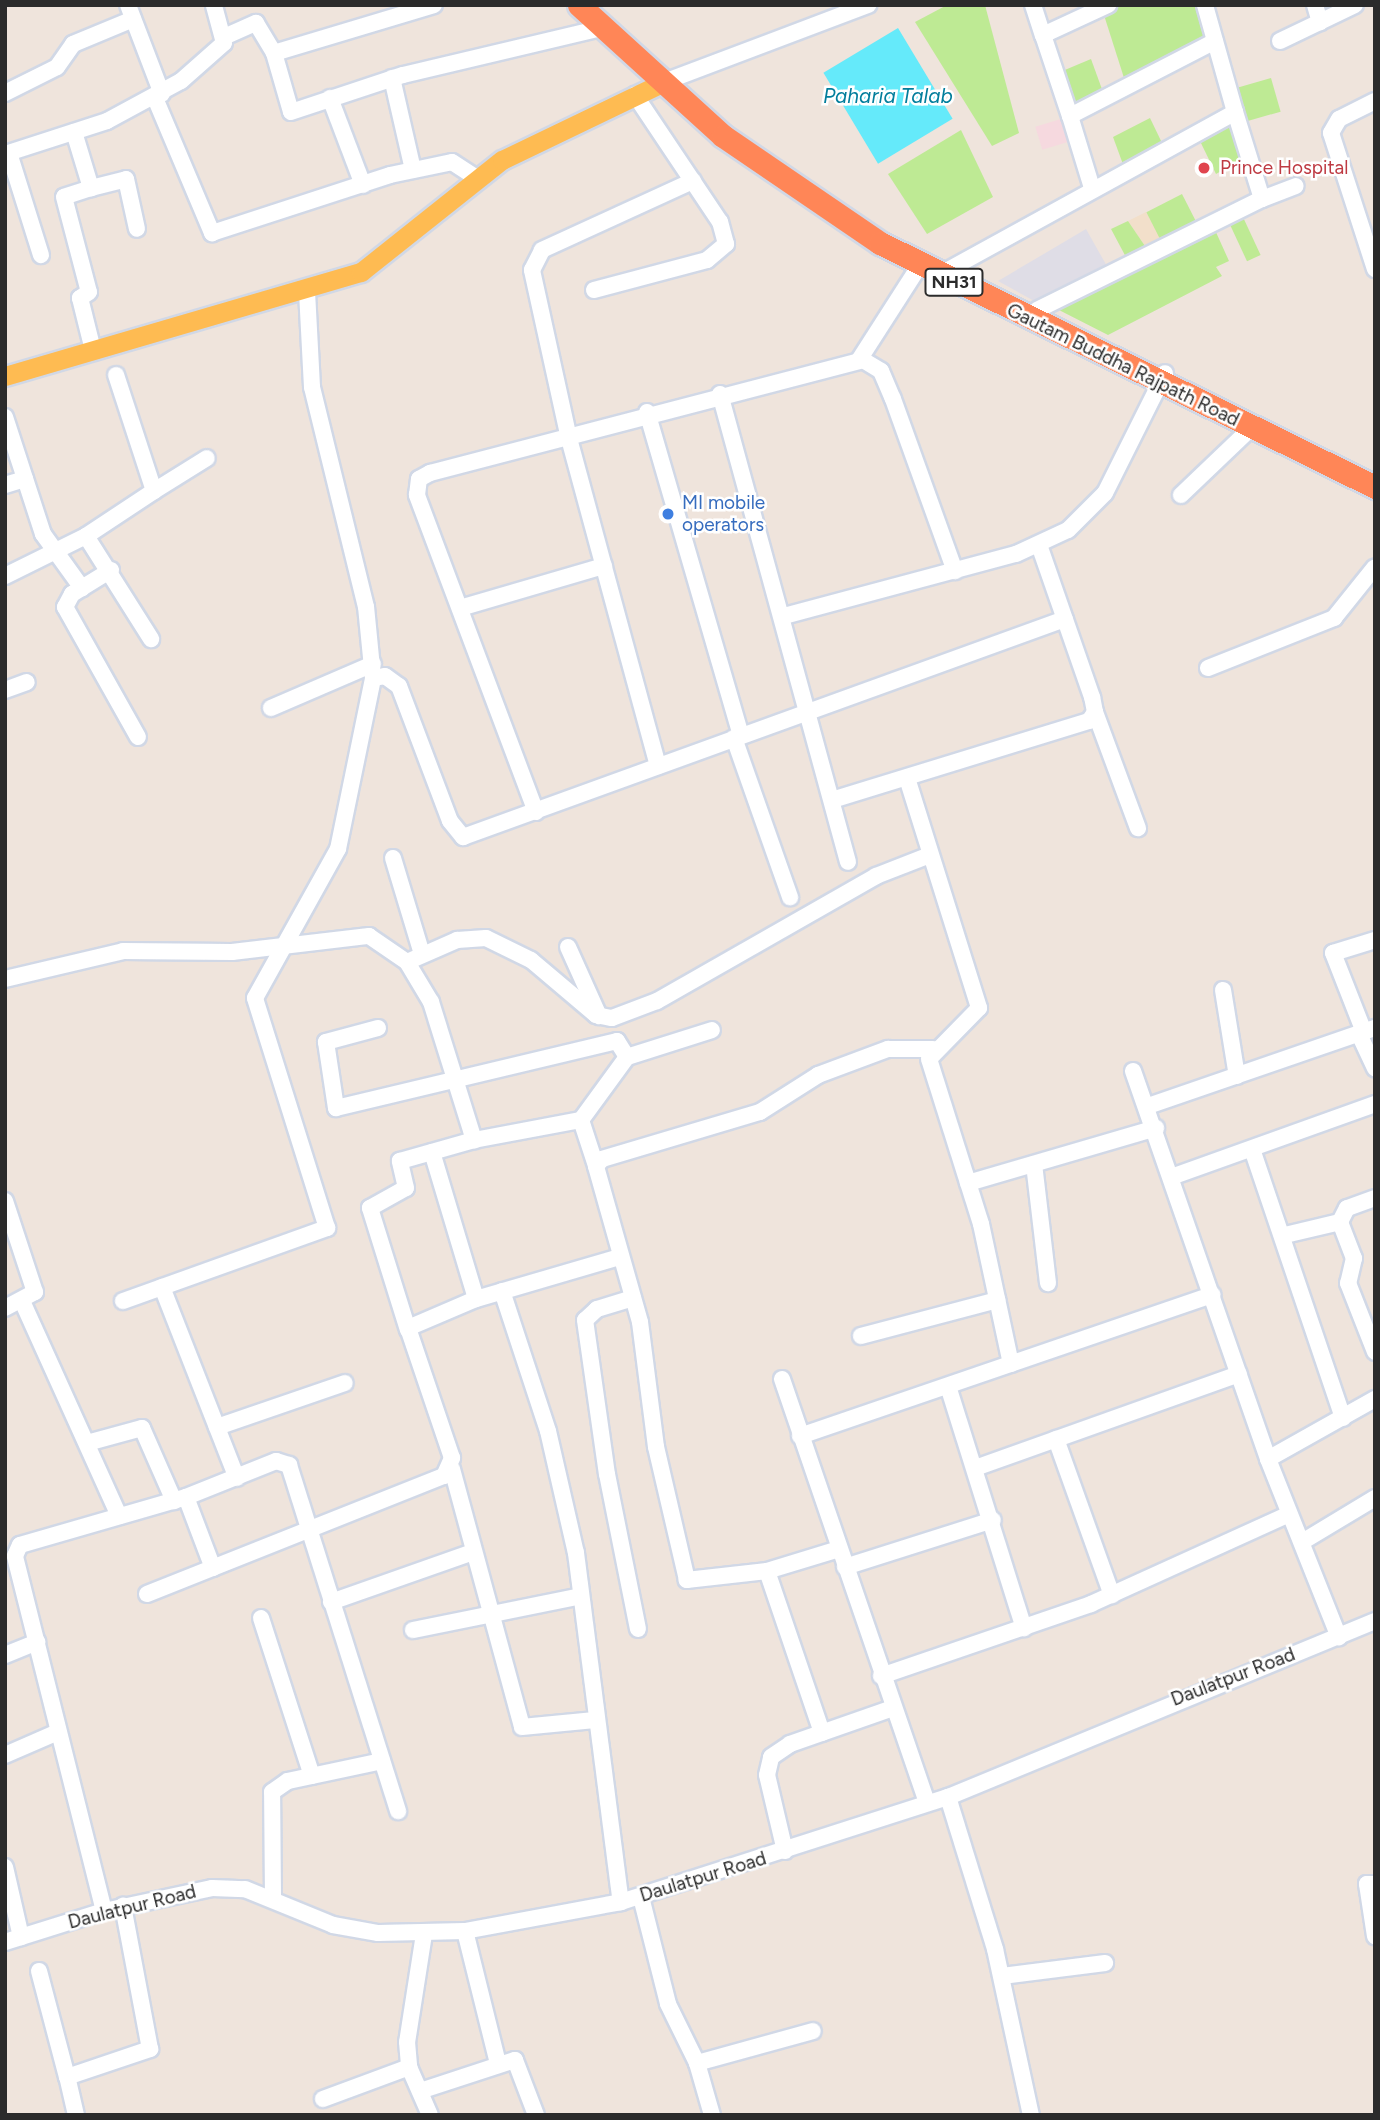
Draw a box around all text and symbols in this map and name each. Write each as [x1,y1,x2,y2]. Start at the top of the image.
water label: Paharia Talab [823,83,953,109]
place label: Prince Hospital [1220,157,1348,179]
marker: Prince Hospital [1194,158,1214,178]
road number: NH31 [924,268,984,296]
street label: Gautam Buddha Rajpath Road [1003,299,1243,431]
place label: MI mobile operators [682,492,765,536]
marker: MI mobile operators [660,506,676,522]
street label: Daulatpur Road [1168,1643,1298,1711]
street label: Daulatpur Road [637,1847,769,1907]
street label: Daulatpur Road [66,1880,198,1934]

